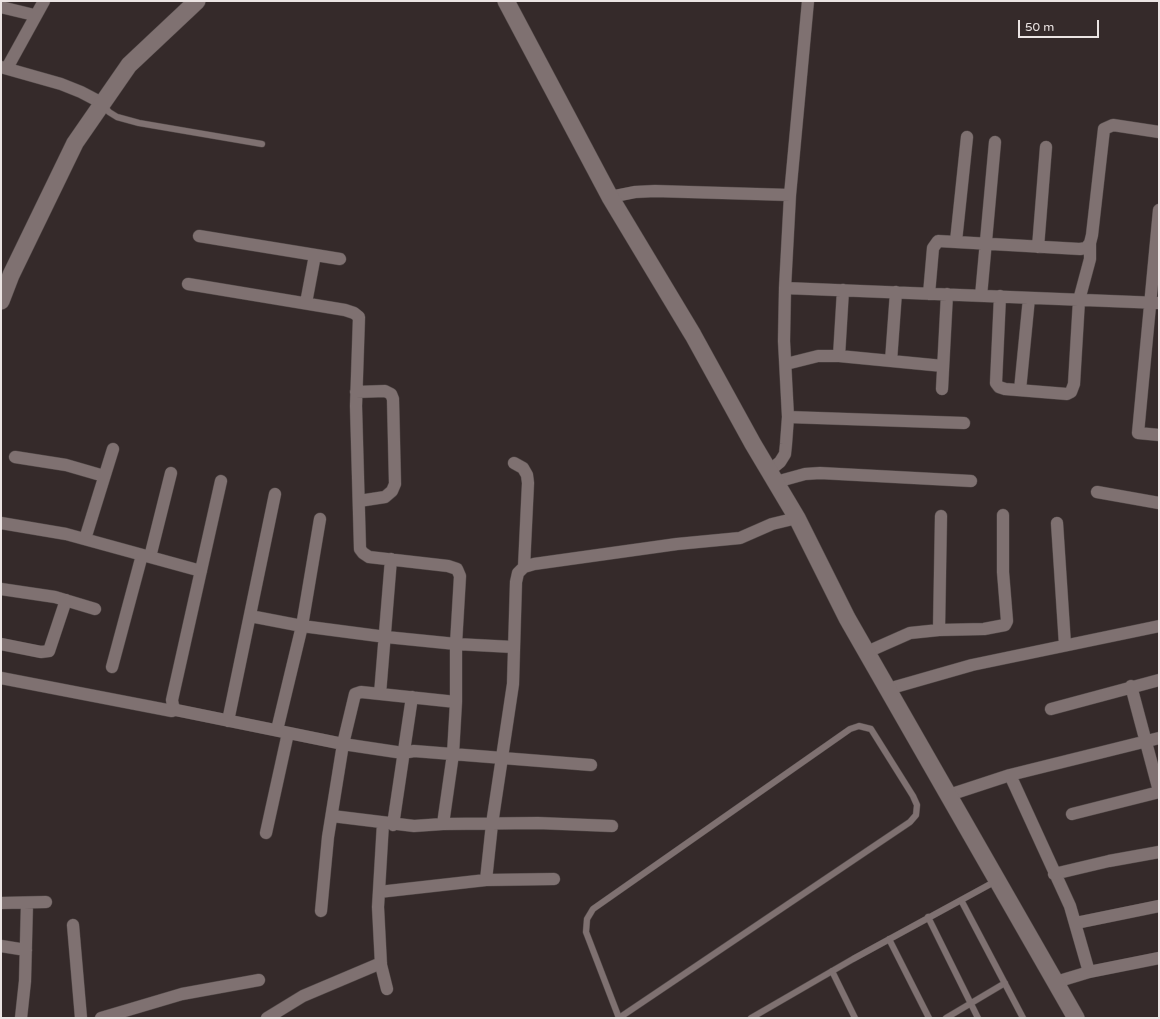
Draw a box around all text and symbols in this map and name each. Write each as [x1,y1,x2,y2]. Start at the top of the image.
scale bar [1020,12,1101,38]
text: 50 m [1025,20,1054,34]

